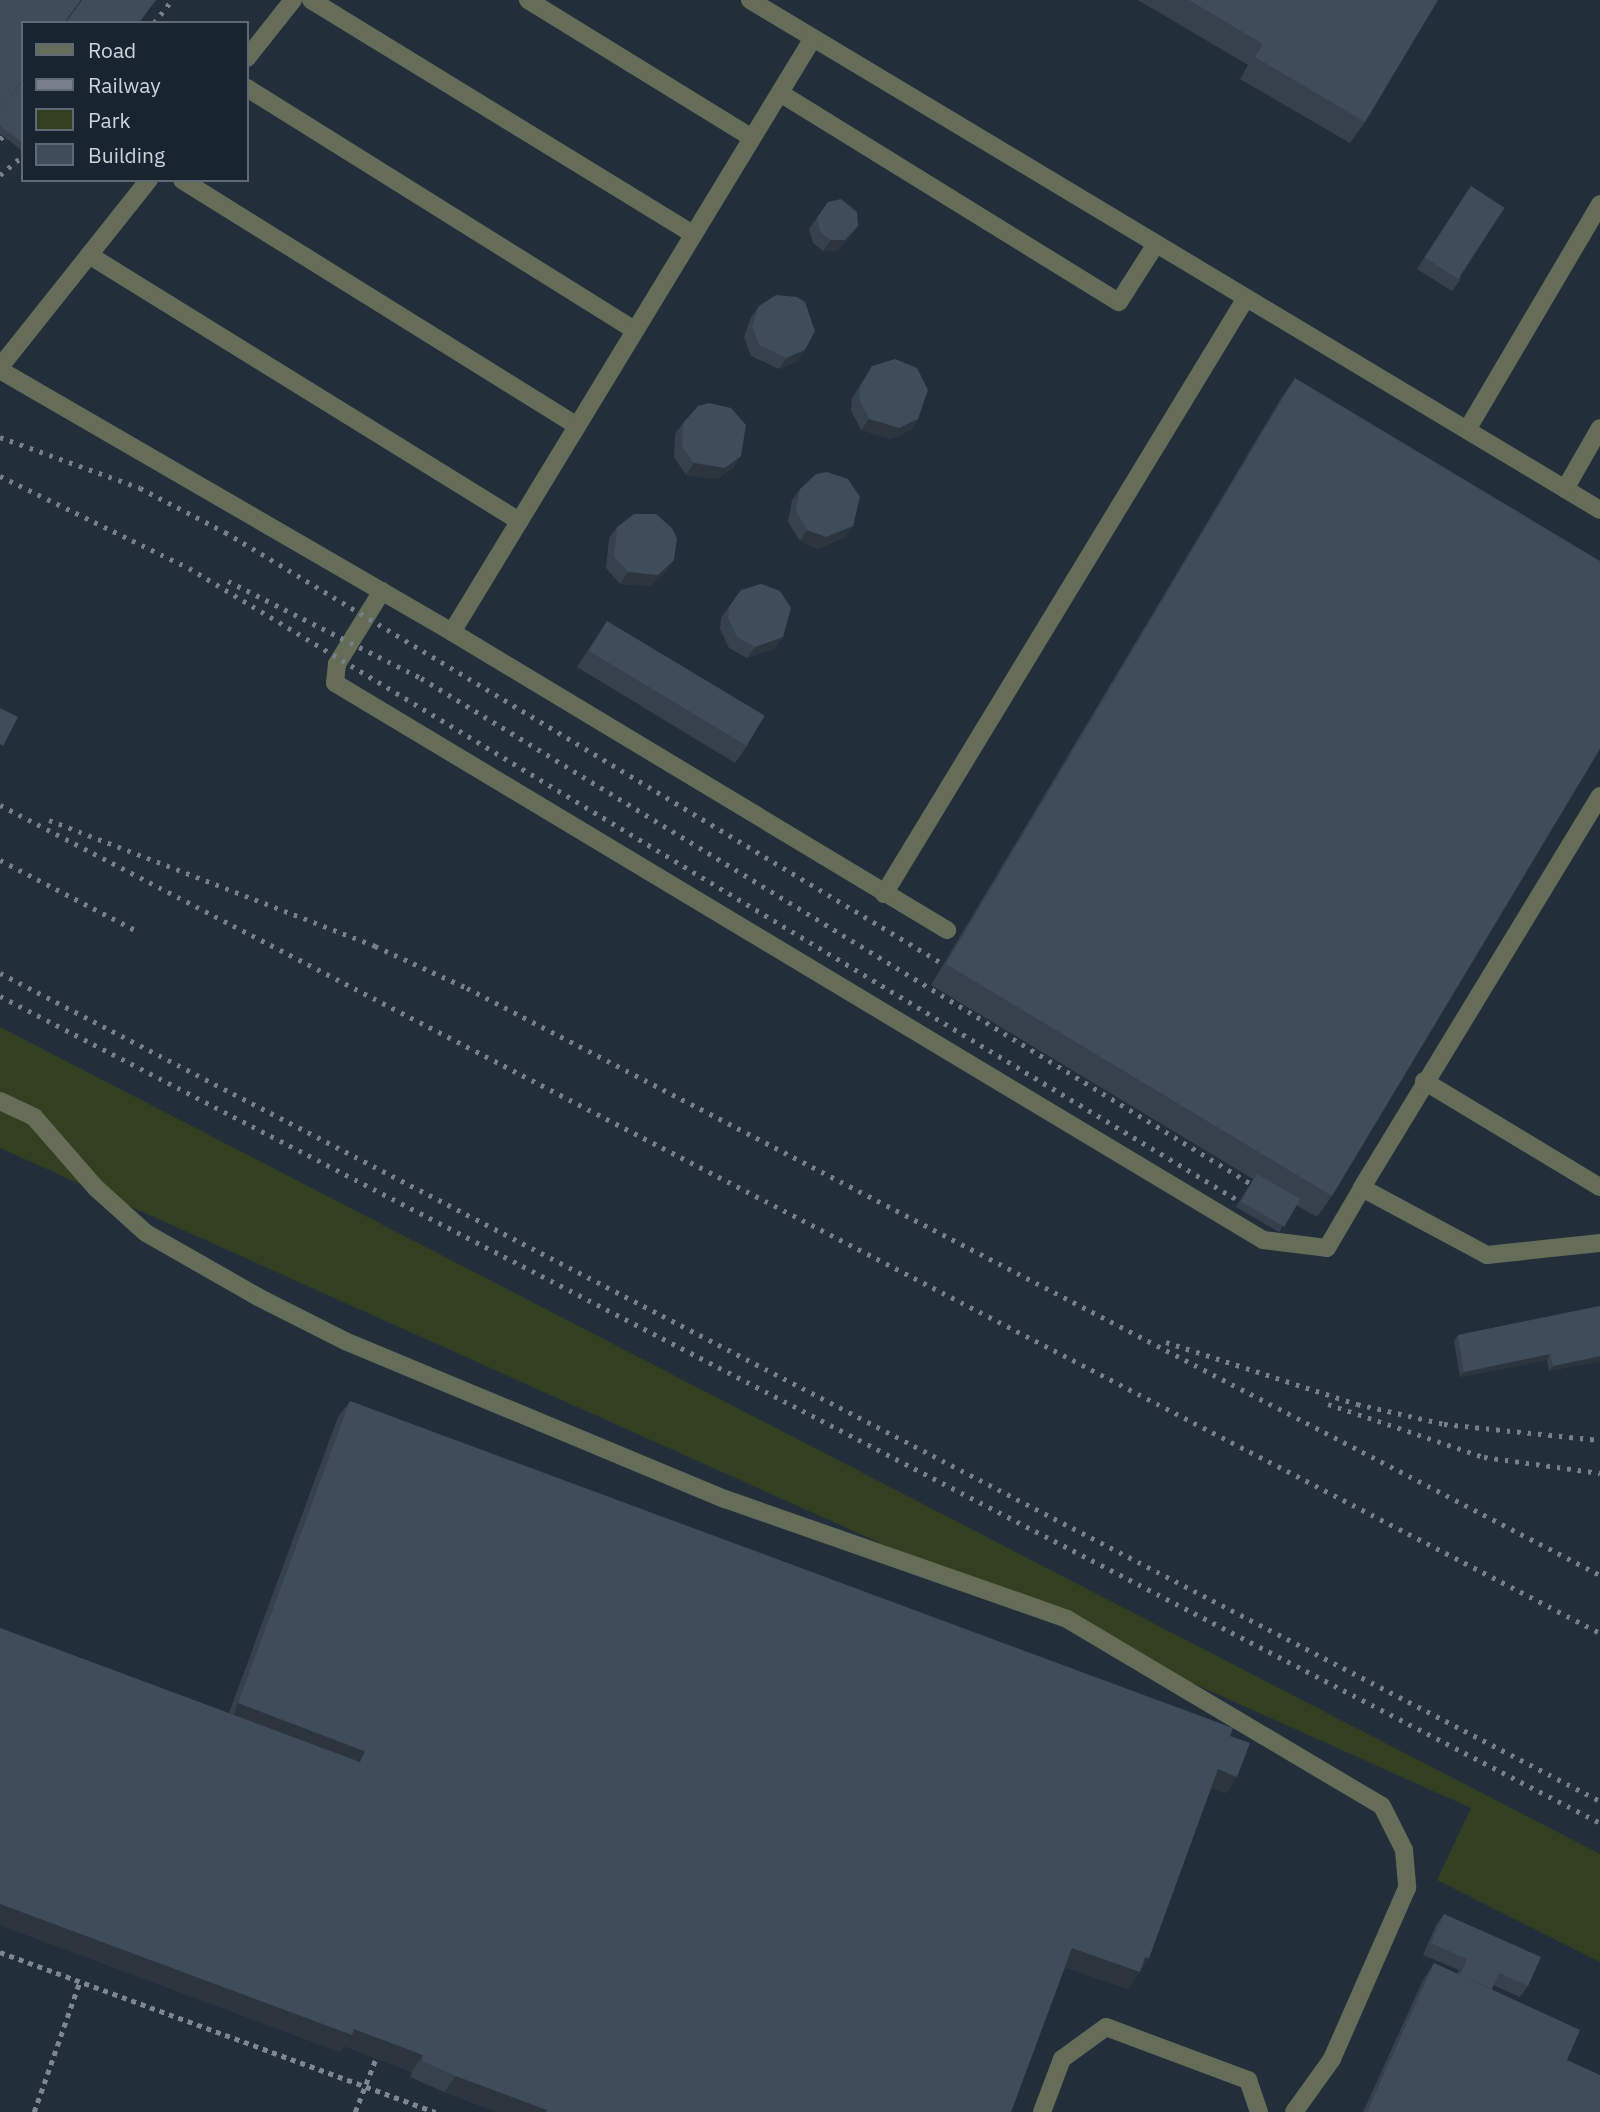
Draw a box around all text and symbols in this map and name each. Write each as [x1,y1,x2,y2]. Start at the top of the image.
legend [21,21,248,182]
text: Road [88,36,136,64]
text: Railway [88,71,161,99]
text: Park [88,106,131,134]
text: Building [88,141,165,169]

